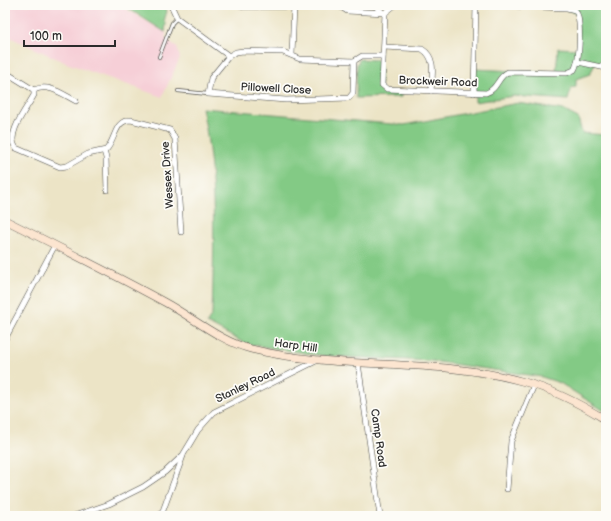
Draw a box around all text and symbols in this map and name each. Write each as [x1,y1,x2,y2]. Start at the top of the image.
scale bar [24,22,115,48]
text: 100 m [30,29,62,44]
street label: Brockweir Road [398,74,478,89]
street label: Pillowell Close [240,80,312,97]
street label: Wessex Drive [159,141,176,209]
street label: Harp Hill [274,336,318,355]
street label: Stanley Road [213,365,277,405]
street label: Camp Road [368,408,389,468]

